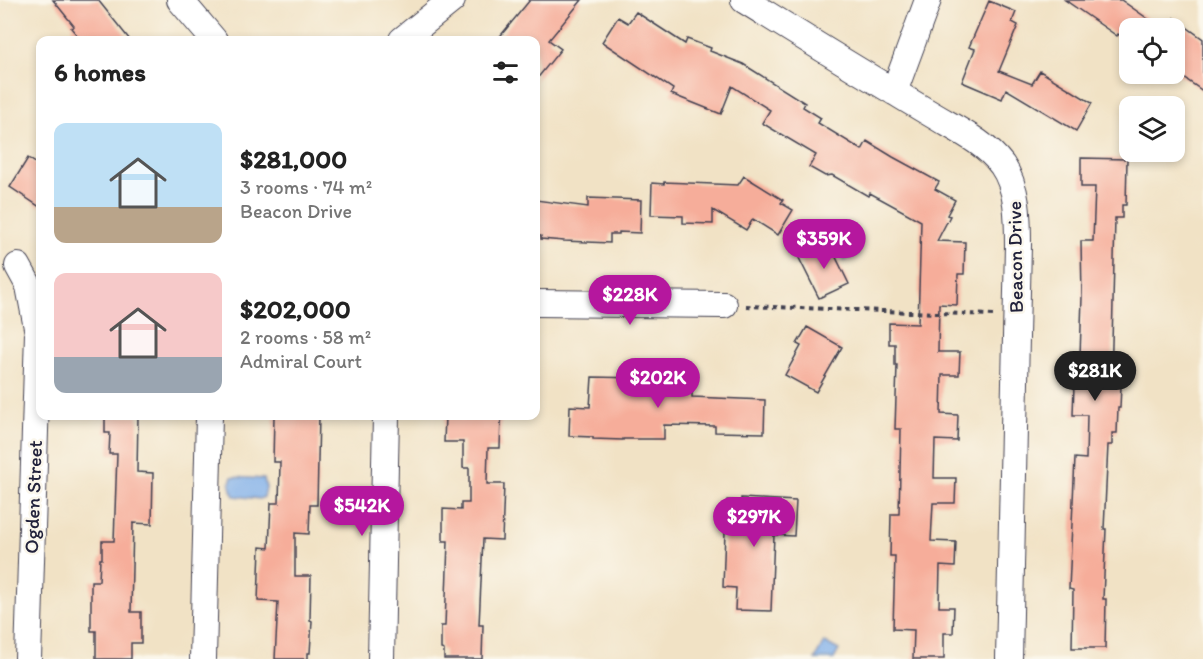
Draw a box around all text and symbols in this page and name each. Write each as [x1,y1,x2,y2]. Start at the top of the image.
map controls [1119,18,1185,162]
button: locate [1119,18,1185,84]
text: 6 homes [54,56,146,88]
icon: filters [489,56,522,89]
button: layers [1119,96,1185,162]
text: $281,000 [240,143,347,175]
icon: home [102,147,174,219]
text: 3 rooms · 74 m² [240,175,372,199]
text: Beacon Drive [240,199,352,223]
street label: Beacon Drive [1002,201,1028,313]
pin: $359K [782,219,866,270]
text: $359K [797,226,851,250]
pin: $228K [588,275,672,326]
text: $228K [603,282,657,306]
text: $202,000 [240,293,351,325]
icon: home [102,297,174,369]
text: 2 rooms · 58 m² [240,325,371,349]
text: Admiral Court [240,349,362,373]
pin: $281K [1053,351,1137,402]
pin: $202K [616,358,700,409]
text: $281K [1068,358,1122,382]
text: $202K [630,365,686,389]
street label: Ogden Street [19,440,47,554]
pin: $542K [320,486,404,537]
text: $542K [334,493,390,517]
pin: $297K [712,497,796,548]
text: $297K [727,504,781,528]

